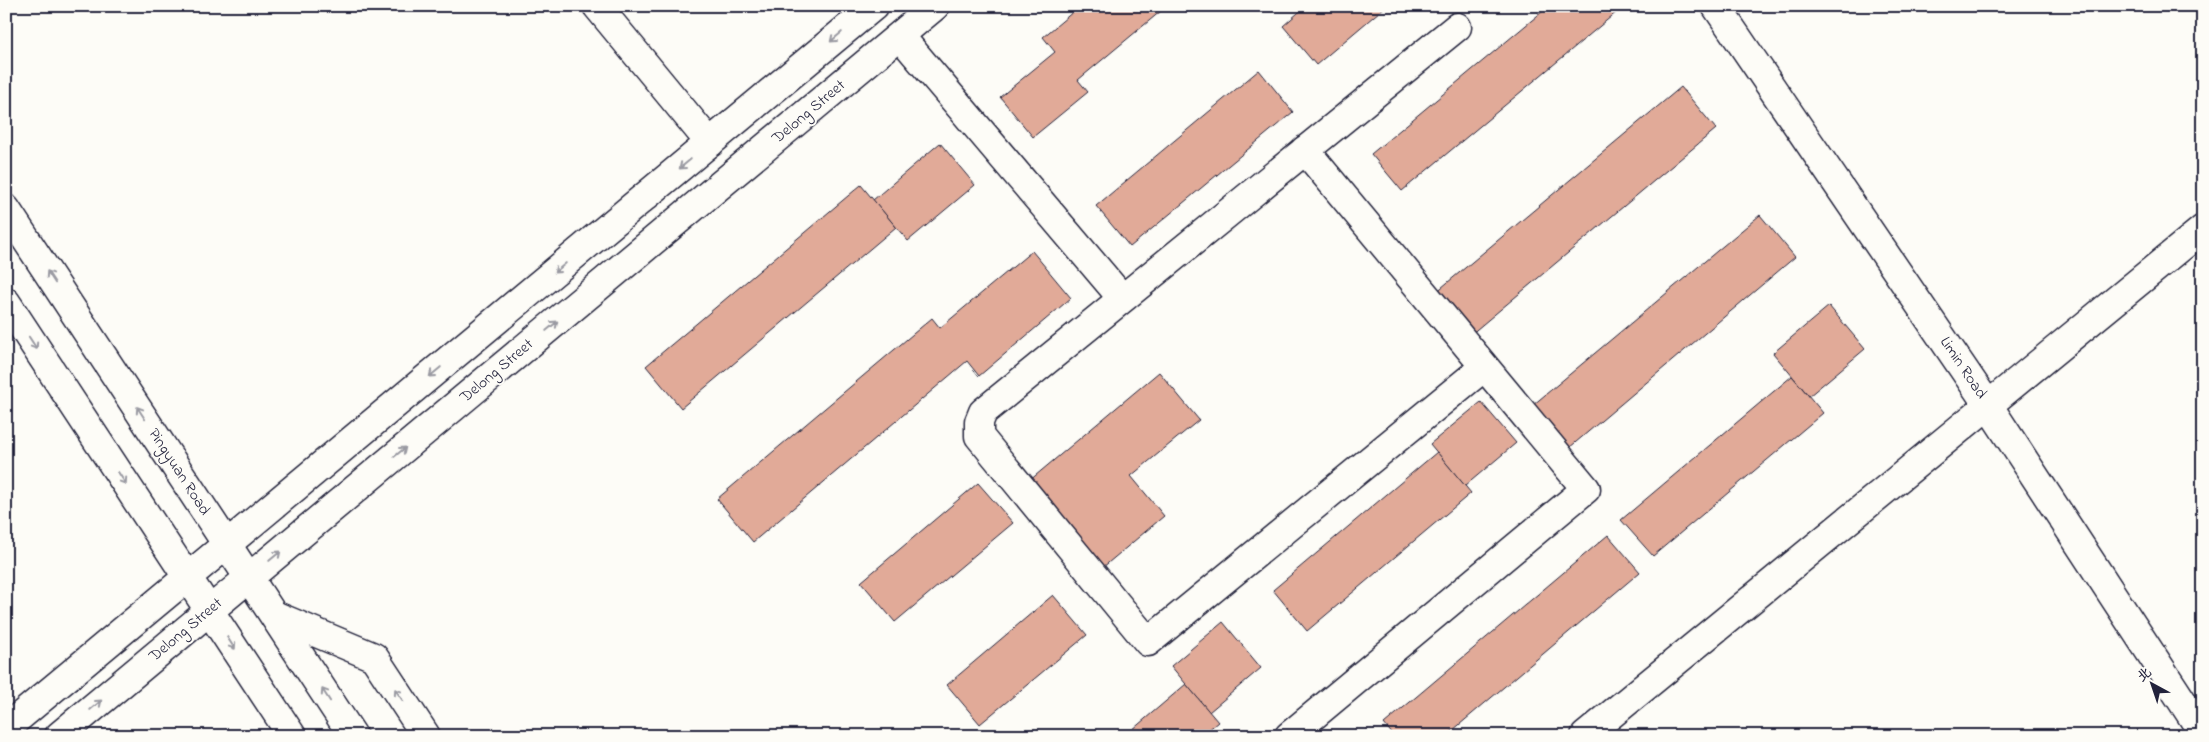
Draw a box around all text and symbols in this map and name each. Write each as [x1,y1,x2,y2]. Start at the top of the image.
one-way arrow [830,32,843,43]
street label: Delong Street [766,74,851,151]
one-way arrow [678,158,691,169]
one-way arrow [554,262,567,273]
one-way arrow [46,270,56,284]
one-way arrow [545,320,558,331]
street label: Limin Road [1933,332,1993,404]
street label: Delong Street [454,333,539,410]
one-way arrow [28,335,38,349]
one-way arrow [429,366,442,377]
one-way arrow [135,406,146,420]
street label: Pingyuan Road [142,424,216,520]
one-way arrow [393,447,406,458]
one-way arrow [117,471,127,485]
one-way arrow [268,551,281,562]
street label: Delong Street [143,592,228,669]
one-way arrow [226,636,236,650]
north arrow [2126,660,2176,710]
text: 北 [2132,663,2157,688]
one-way arrow [321,688,331,702]
one-way arrow [394,688,404,702]
one-way arrow [90,699,103,710]

